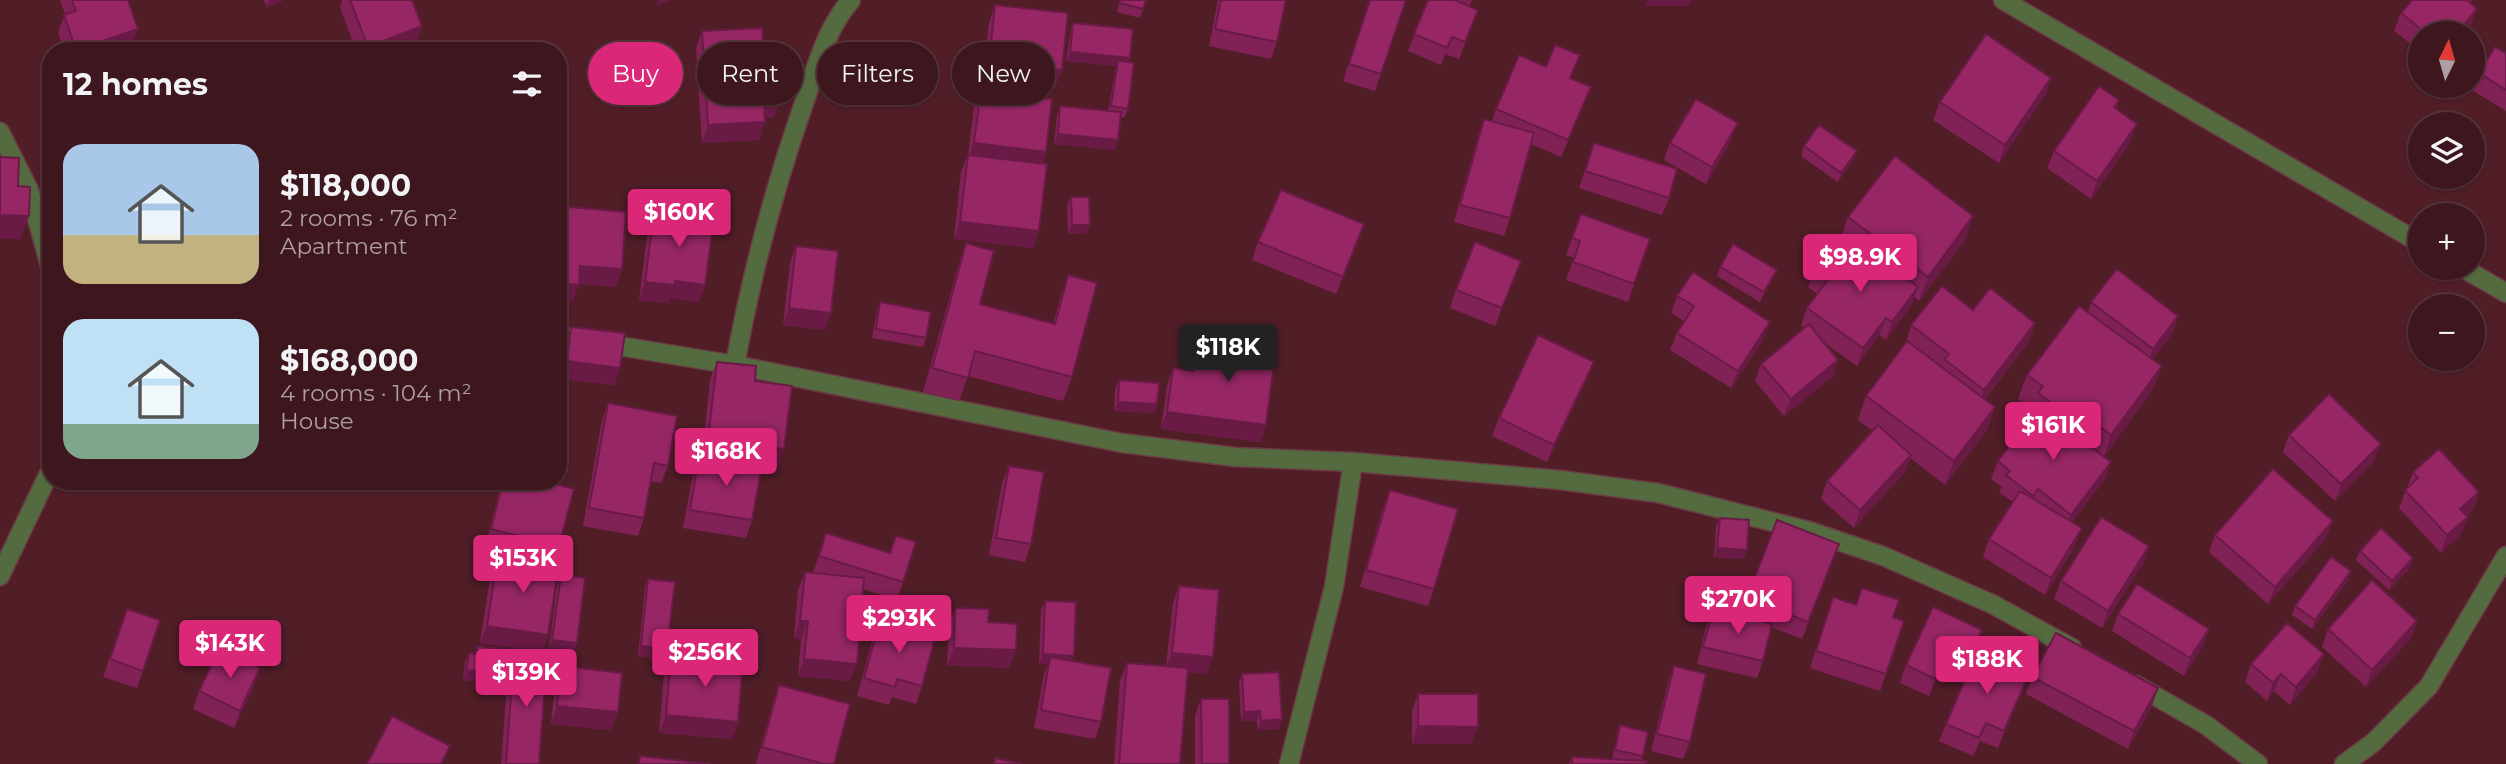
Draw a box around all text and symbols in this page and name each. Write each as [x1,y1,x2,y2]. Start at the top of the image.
north arrow [2408,21,2485,98]
map controls [2408,21,2485,371]
chip: Buy [588,42,683,105]
chip: Rent [697,42,803,105]
chip: Filters [817,42,938,105]
chip: New [952,42,1055,105]
icon: filters [508,65,546,103]
text: 12 homes [63,66,208,103]
button: layers [2408,112,2485,189]
text: $118,000 [280,167,411,204]
icon: home [119,172,203,256]
pin: $160K [630,190,728,249]
text: $160K [644,198,714,226]
button: + [2408,203,2485,280]
text: 2 rooms · 76 m² [280,204,458,232]
text: Apartment [280,232,408,260]
pin: $98.9K [1803,234,1917,294]
text: $98.9K [1819,243,1901,271]
button: − [2408,294,2485,371]
pin: $118K [1179,324,1277,384]
text: $118K [1196,333,1260,361]
text: $168,000 [280,342,418,379]
icon: home [119,347,203,431]
text: 4 rooms · 104 m² [280,379,472,407]
pin: $161K [2004,402,2102,462]
text: House [280,407,354,435]
text: $161K [2021,411,2085,439]
pin: $168K [677,428,775,488]
text: $168K [691,437,761,465]
pin: $153K [474,536,572,595]
text: $153K [489,544,557,572]
pin: $270K [1689,576,1787,636]
text: $270K [1701,585,1775,613]
pin: $293K [850,596,948,655]
text: $293K [862,604,936,632]
pin: $143K [181,620,279,680]
text: $143K [195,629,265,657]
pin: $256K [656,630,754,689]
pin: $188K [1938,636,2036,696]
text: $256K [668,638,742,666]
text: $188K [1952,645,2022,673]
pin: $139K [477,650,575,709]
text: $139K [492,658,560,686]

